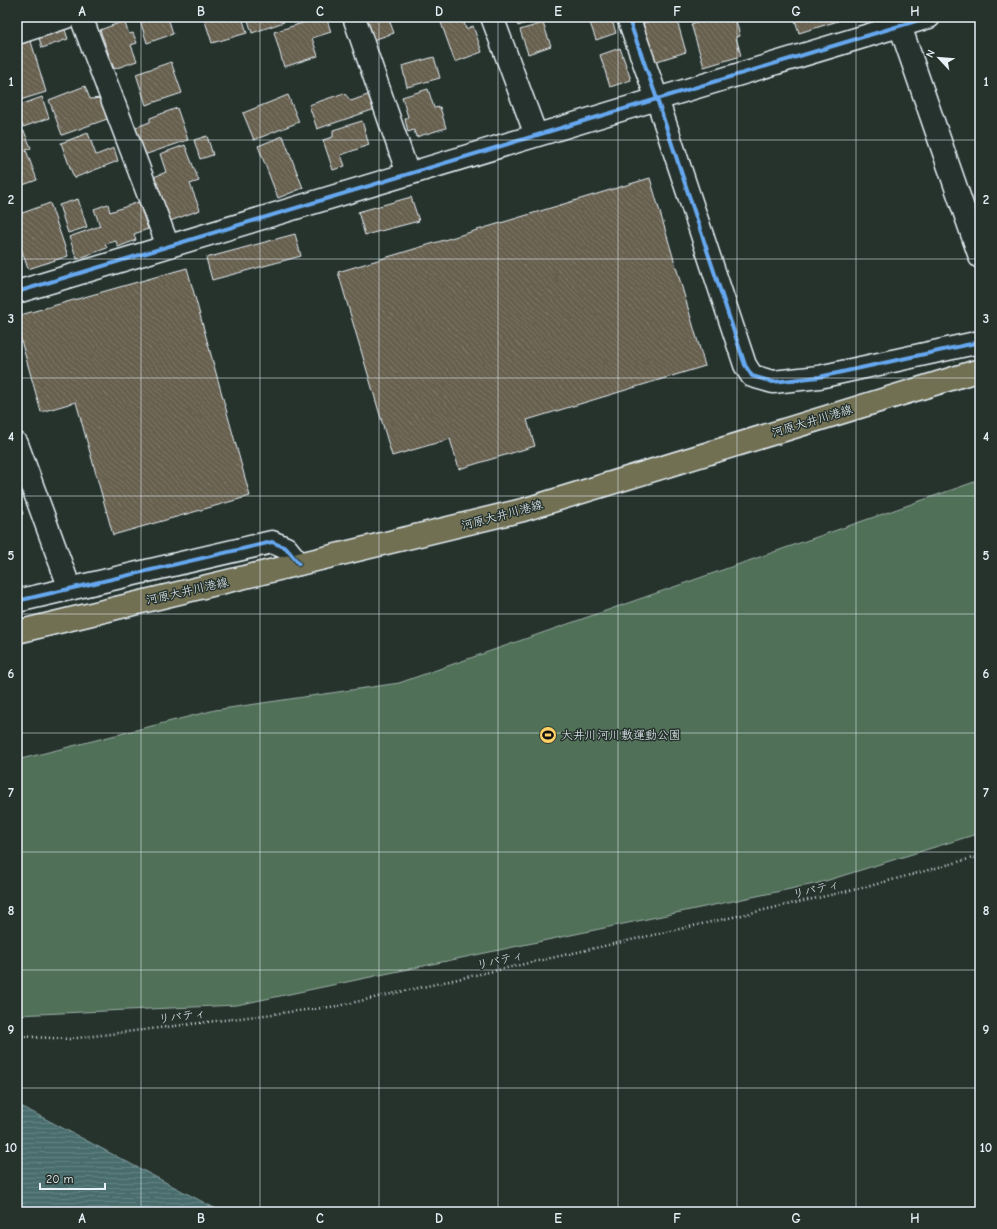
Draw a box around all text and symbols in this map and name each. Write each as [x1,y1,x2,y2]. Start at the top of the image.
text: A [78,4,86,19]
text: B [197,4,205,19]
text: C [316,4,324,19]
text: D [435,4,443,19]
text: E [554,4,562,19]
text: F [673,4,681,19]
text: G [791,4,801,19]
text: H [910,4,920,19]
north arrow [919,38,959,78]
text: N [923,48,938,60]
text: 1 [8,74,14,89]
text: 1 [983,74,989,89]
text: 2 [8,192,14,207]
text: 2 [983,192,989,207]
text: 3 [8,311,14,326]
text: 3 [983,311,989,326]
street label: 河原大井川港線 [770,402,854,440]
text: 4 [8,429,14,444]
text: 4 [983,429,989,444]
street label: 河原大井川港線 [460,497,544,533]
text: 5 [8,548,15,563]
text: 5 [983,548,990,563]
street label: 河原大井川港線 [144,575,230,607]
text: 6 [8,666,15,681]
text: 6 [983,666,990,681]
sports icon: 大井川河川敷運動公園 [538,725,558,745]
place label: 大井川河川敷運動公園 [561,728,681,742]
text: 7 [8,785,14,800]
text: 7 [983,785,989,800]
street label: リバティ [791,877,841,901]
text: 8 [8,903,14,918]
text: 8 [983,903,989,918]
street label: リバティ [475,948,525,972]
street label: リバティ [157,1006,207,1026]
text: 9 [8,1022,15,1037]
text: 9 [983,1022,990,1037]
text: 10 [5,1140,17,1155]
text: 10 [980,1140,992,1155]
scale bar [40,1165,105,1191]
text: 20 m [46,1172,74,1186]
text: A [78,1211,86,1226]
text: B [197,1211,205,1226]
text: C [316,1211,324,1226]
text: D [435,1211,443,1226]
text: E [554,1211,562,1226]
text: F [673,1211,681,1226]
text: G [791,1211,801,1226]
text: H [910,1211,920,1226]

